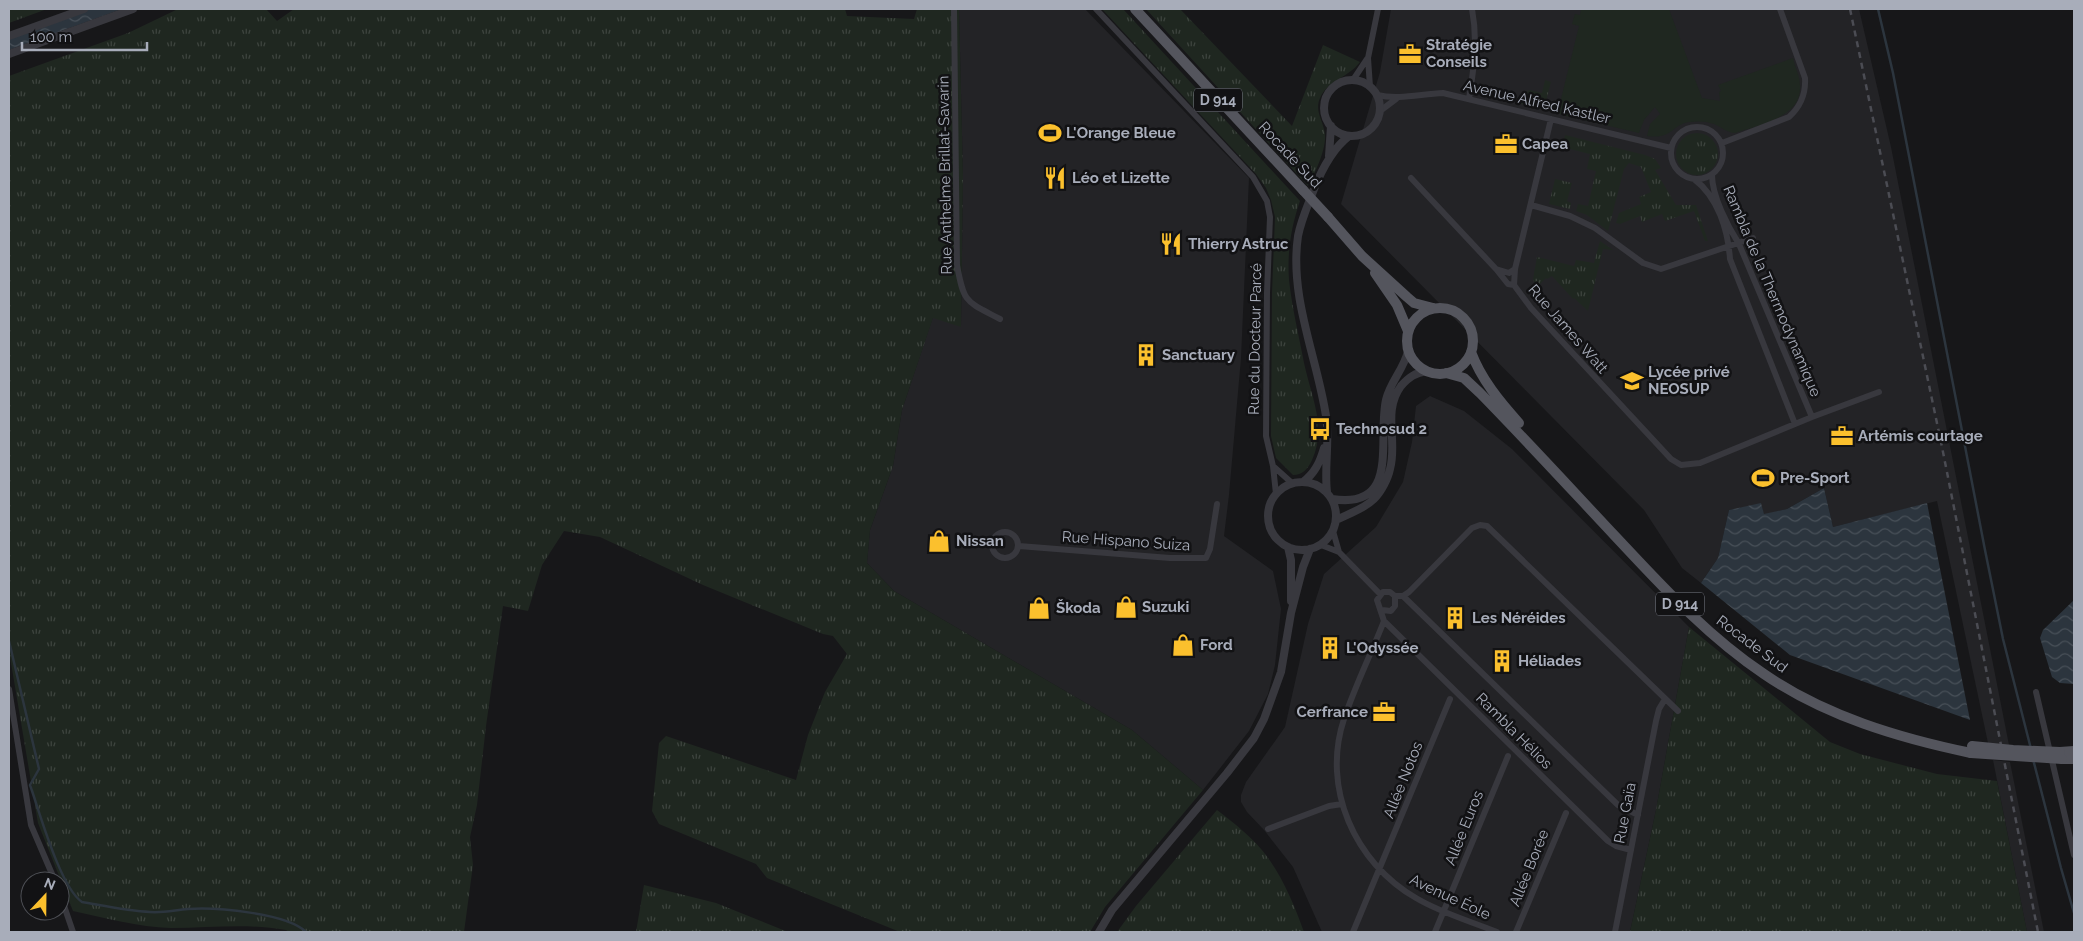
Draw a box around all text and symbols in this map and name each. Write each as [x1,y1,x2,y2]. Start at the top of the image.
scale bar [22,20,148,52]
text: 100 m [30,28,72,46]
place label: Stratégie Conseils [1426,36,1492,71]
office icon: Stratégie Conseils [1397,41,1423,67]
street label: Rue Anthelme Brillat-Savarin [934,75,956,275]
street label: Avenue Alfred Kastler [1462,76,1613,128]
road number: D 914 [1194,88,1242,112]
street label: Rocade Sud [1255,118,1325,192]
sports icon: L'Orange Bleue [1037,120,1063,146]
place label: L'Orange Bleue [1066,124,1176,142]
office icon: Capea [1493,131,1519,157]
place label: Capea [1522,135,1568,153]
restaurant icon: Léo et Lizette [1042,165,1068,191]
place label: Léo et Lizette [1072,169,1170,187]
street label: Rambla de la Thermodynamique [1719,183,1825,399]
restaurant icon: Thierry Astruc [1158,231,1184,257]
place label: Thierry Astruc [1188,235,1289,253]
street label: Rue du Docteur Parcé [1245,263,1265,415]
street label: Rue James Watt [1524,281,1612,377]
building icon: Sanctuary [1133,342,1159,368]
place label: Sanctuary [1162,346,1236,364]
place label: Lycée privé NEOSUP [1648,363,1730,398]
school or university icon: Lycée privé NEOSUP [1619,368,1645,394]
bus stop icon: Technosud 2 [1307,416,1333,442]
place label: Technosud 2 [1336,420,1427,438]
office icon: Artémis courtage [1829,423,1855,449]
place label: Artémis courtage [1858,427,1983,445]
sports icon: Pre-Sport [1750,465,1776,491]
place label: Pre-Sport [1780,469,1850,487]
shop icon: Nissan [926,528,952,554]
street label: Rue Hispano Suiza [1061,528,1191,554]
place label: Nissan [956,532,1004,550]
road number: D 914 [1656,592,1704,616]
shop icon: Suzuki [1113,594,1139,620]
shop icon: Škoda [1026,595,1052,621]
place label: Suzuki [1142,598,1189,616]
place label: Škoda [1056,599,1101,617]
building icon: Les Néréides [1442,605,1468,631]
place label: Les Néréides [1472,609,1566,627]
street label: Rocade Sud [1713,611,1791,677]
shop icon: Ford [1170,632,1196,658]
building icon: L'Odyssée [1317,635,1343,661]
place label: Ford [1200,636,1233,654]
place label: L'Odyssée [1346,639,1418,657]
building icon: Héliades [1489,648,1515,674]
place label: Héliades [1518,652,1581,670]
street label: Rambla Hélios [1472,689,1556,773]
office icon: Cerfrance [1371,699,1397,725]
place label: Cerfrance [1297,703,1368,721]
street label: Allée Notos [1379,739,1427,821]
street label: Rue Gaïa [1610,781,1640,845]
street label: Allée Euros [1441,788,1487,868]
street label: Allée Borée [1505,827,1553,909]
street label: Avenue Éole [1407,870,1493,924]
north arrow [20,871,70,921]
text: N [42,875,58,893]

